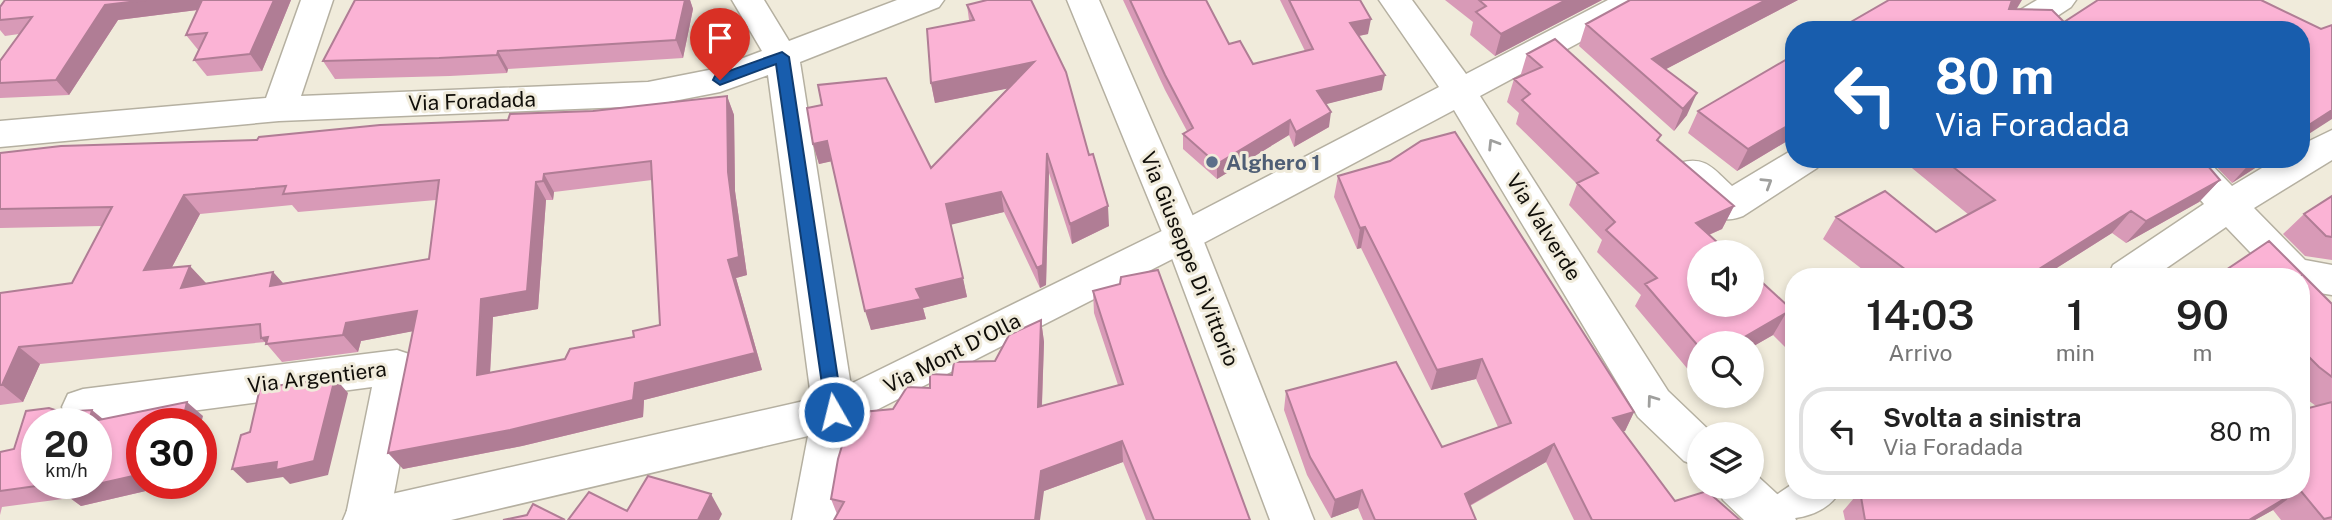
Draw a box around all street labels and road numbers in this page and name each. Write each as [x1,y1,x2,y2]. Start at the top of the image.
street label: Via Foradada [408,86,536,116]
street label: Via Giuseppe Di Vittorio [1136,148,1244,370]
street label: Via Valverde [1501,169,1587,285]
street label: Via Mont D'Olla [879,308,1025,398]
street label: Via Argentiera [246,356,388,398]

